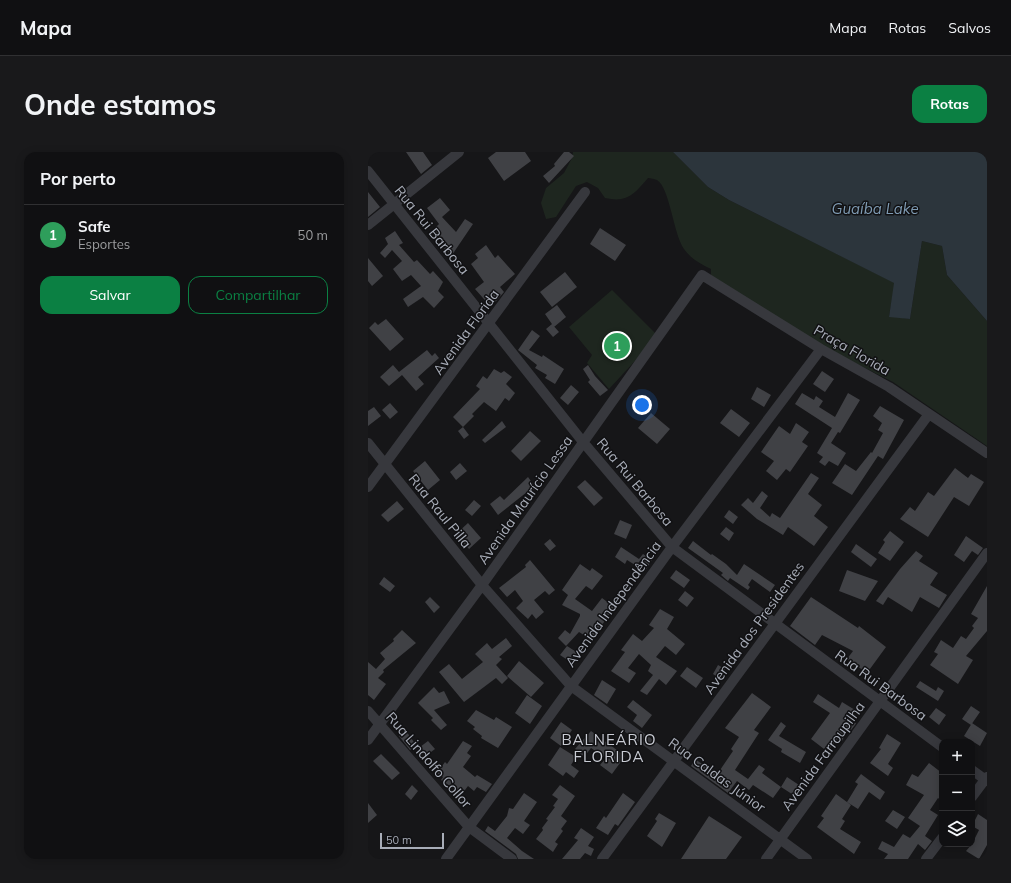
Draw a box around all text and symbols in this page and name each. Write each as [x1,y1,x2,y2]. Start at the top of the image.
text: Mapa [20,16,72,40]
text: Mapa [829,19,867,37]
text: Rotas [889,19,926,37]
text: Salvos [948,19,991,37]
button: Rotas [912,85,987,123]
text: Onde estamos [24,87,216,122]
text: Por perto [40,168,116,189]
street label: Rua Rui Barbosa [391,182,473,278]
water label: Guaíba Lake [831,199,919,218]
text: Safe [78,217,111,236]
text: 1 [49,227,57,243]
text: 50 m [298,227,328,243]
text: Esportes [78,236,130,252]
button: Salvar [40,276,180,314]
button: Compartilhar [188,276,328,314]
street label: Avenida Florida [429,286,503,378]
street label: Praça Florida [810,321,894,379]
pin: 1 [604,331,630,361]
your location [632,395,652,415]
street label: Avenida Maurício Lessa [474,432,576,568]
street label: Rua Rui Barbosa [593,434,677,530]
street label: Rua Raul Pilla [405,470,475,552]
street label: Avenida Independência [561,537,665,671]
street label: Avenida dos Presidentes [700,558,808,698]
street label: Rua Rui Barbosa [831,646,931,724]
street label: Avenida Farroupilha [777,698,869,814]
street label: Rua Lindolfo Collor [382,708,476,813]
district label: BALNEÁRIO FLORIDA [562,730,656,766]
street label: Rua Caldas Júnior [665,734,770,817]
map controls [939,739,975,847]
button: + [939,739,975,775]
button: − [939,775,975,811]
button: layers [939,811,975,847]
scale bar [380,831,444,850]
text: 50 m [386,833,412,847]

